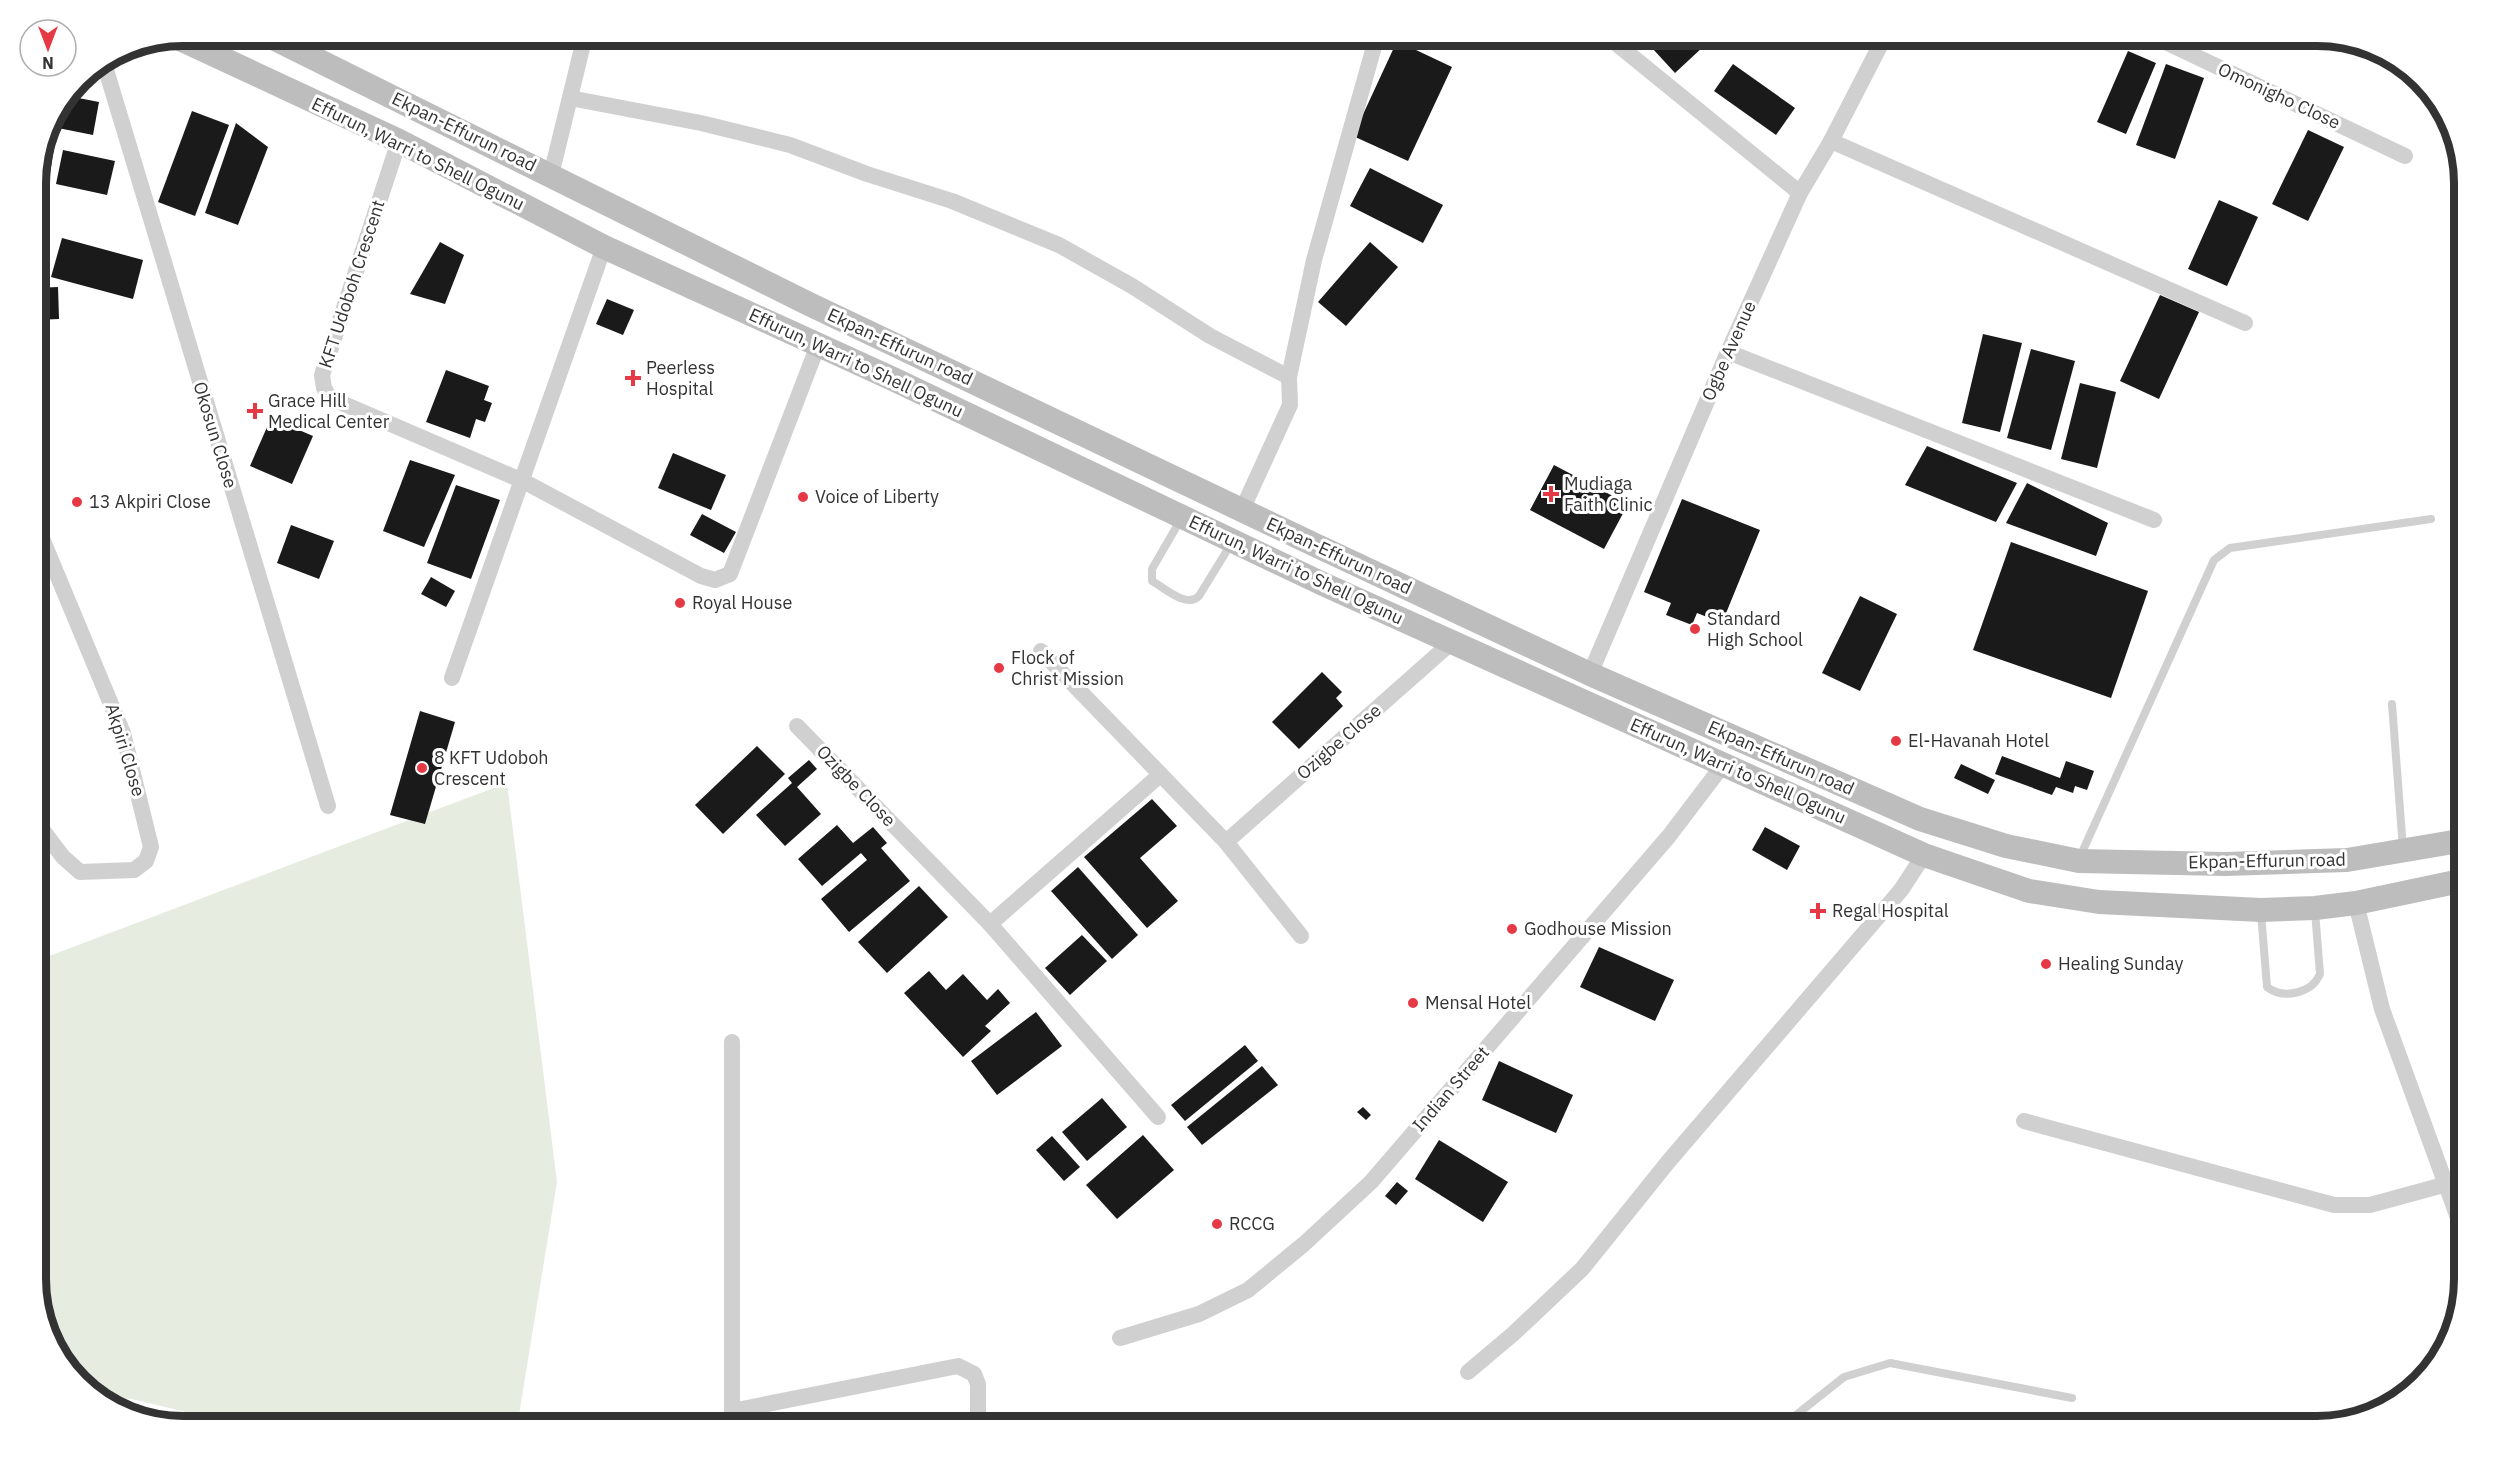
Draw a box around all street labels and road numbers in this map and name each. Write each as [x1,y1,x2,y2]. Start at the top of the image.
street label: Omonigho Close [2214,57,2344,134]
street label: Ekpan-Effurun road [388,87,540,176]
street label: Effurun, Warri to Shell Ogunu [308,92,528,215]
street label: KFT Udoboh Crescent [313,197,390,371]
street label: Ogbe Avenue [1696,297,1761,404]
street label: Effurun, Warri to Shell Ogunu [745,303,967,422]
street label: Ekpan-Effurun road [824,303,977,390]
street label: Okosun Close [188,379,243,491]
street label: Effurun, Warri to Shell Ogunu [1185,510,1407,629]
street label: Ekpan-Effurun road [1263,512,1416,599]
street label: Ozigbe Close [1292,699,1386,785]
street label: Akpiri Close [100,701,151,799]
street label: Effurun, Warri to Shell Ogunu [1627,712,1850,829]
street label: Ekpan-Effurun road [1704,715,1858,800]
street label: Ozigbe Close [812,740,901,831]
street label: Ekpan-Effurun road [2188,848,2346,873]
street label: Indian Street [1407,1041,1494,1136]

